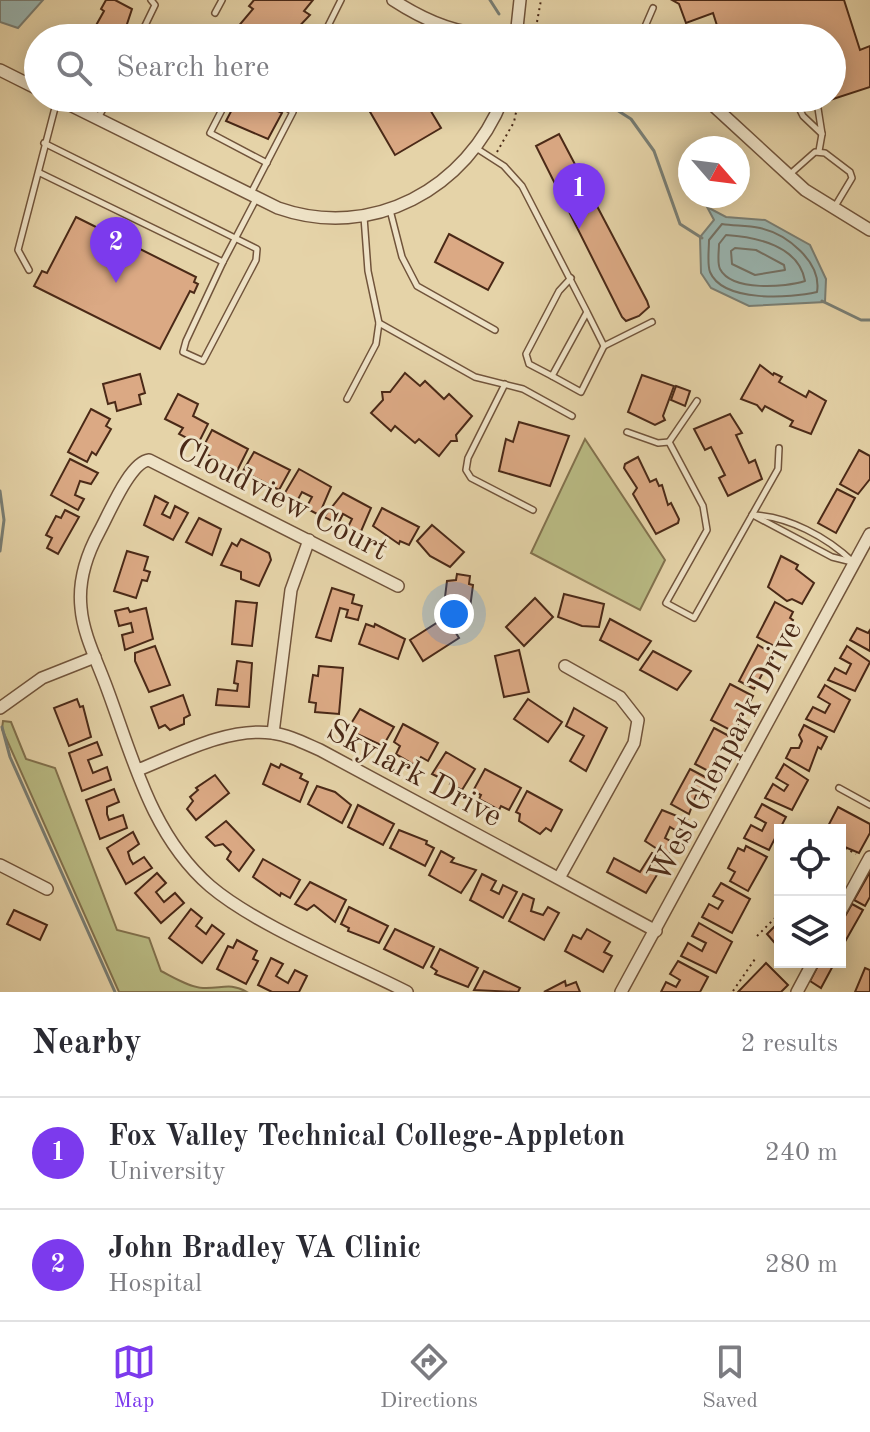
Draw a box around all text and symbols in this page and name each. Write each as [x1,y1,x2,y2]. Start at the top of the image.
search box [24,24,846,112]
icon: search [52,46,96,90]
text: Search here [116,53,270,83]
north arrow [678,136,750,208]
pin: 1 [553,163,605,229]
pin: 2 [90,217,142,283]
street label: Cloudview Court [171,434,393,568]
your location [434,594,474,634]
street label: West Glenpark Drive [644,616,809,889]
street label: Skylark Drive [321,715,507,834]
map controls [774,824,846,968]
button: locate [774,824,846,896]
button: layers [774,896,846,968]
text: Nearby [32,1027,142,1061]
text: 2 results [740,1031,838,1057]
text: Fox Valley Technical College-Appleton [108,1122,625,1152]
text: 1 [50,1140,66,1166]
text: 240 m [765,1140,838,1166]
text: University [108,1159,226,1185]
text: John Bradley VA Clinic [108,1234,421,1264]
text: 2 [50,1252,66,1278]
text: 280 m [765,1252,838,1278]
text: Hospital [108,1271,202,1297]
tab: Map [112,1340,156,1415]
tab: Directions [380,1340,478,1415]
tab: Saved [702,1340,758,1415]

